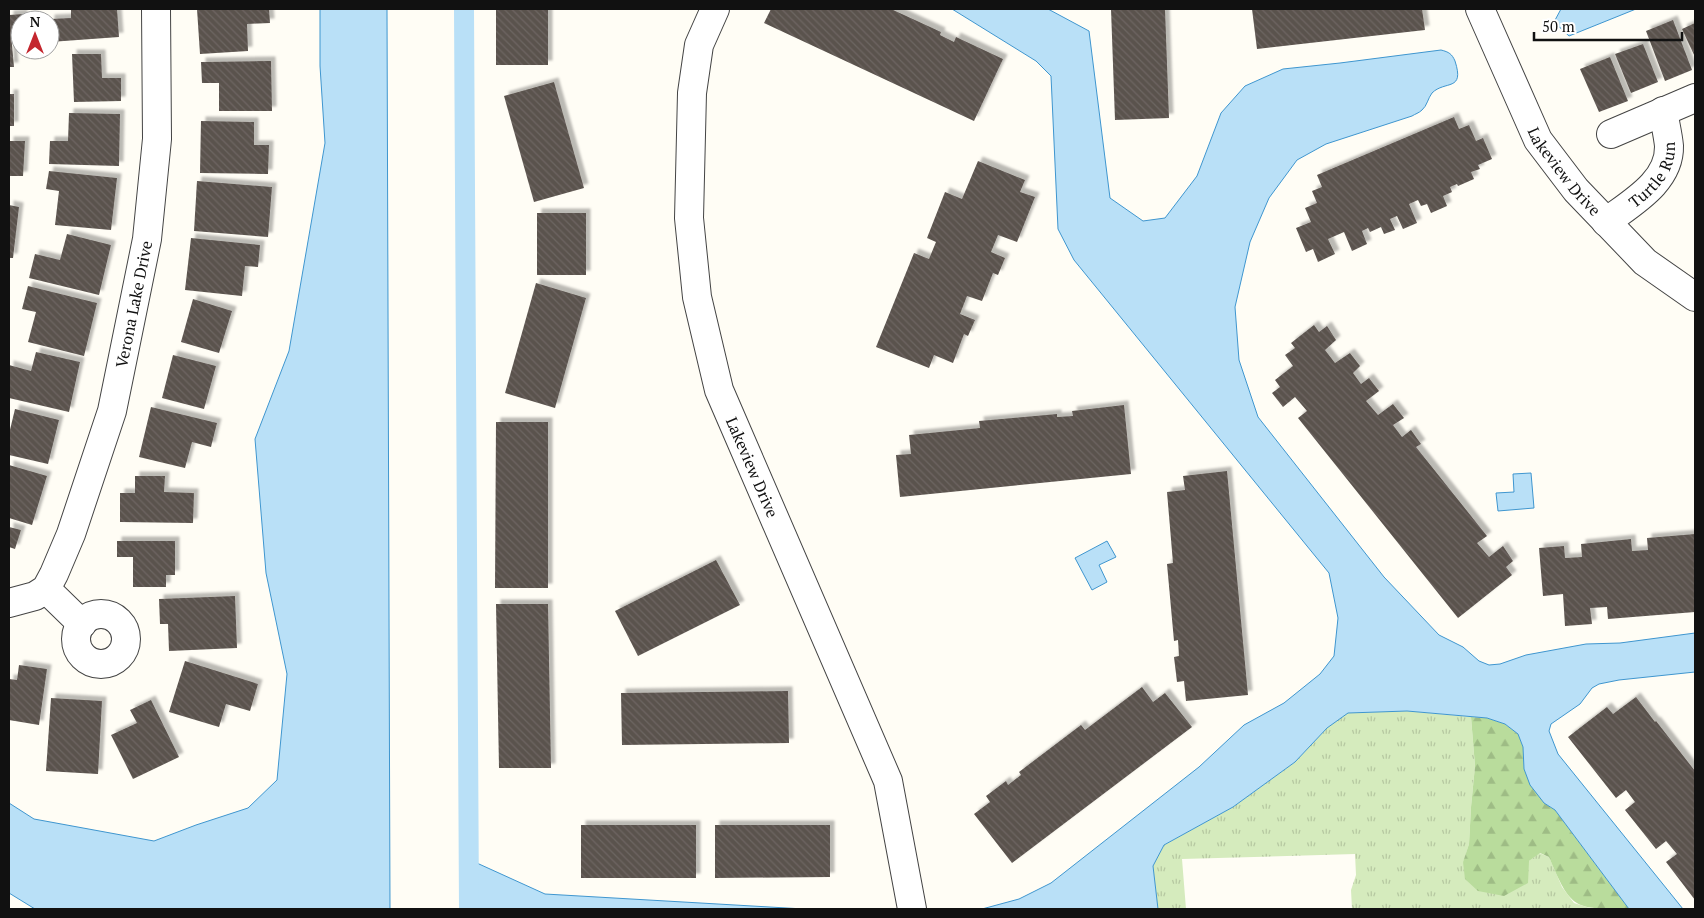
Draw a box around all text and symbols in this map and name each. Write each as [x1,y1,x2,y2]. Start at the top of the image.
north arrow [10,10,60,60]
scale bar [1534,10,1682,42]
text: N [30,12,41,31]
text: 50 m [1542,16,1575,36]
street label: Lakeview Drive [1523,124,1606,220]
street label: Turtle Run [1624,141,1680,213]
street label: Verona Lake Drive [110,239,157,370]
street label: Lakeview Drive [721,413,784,521]

